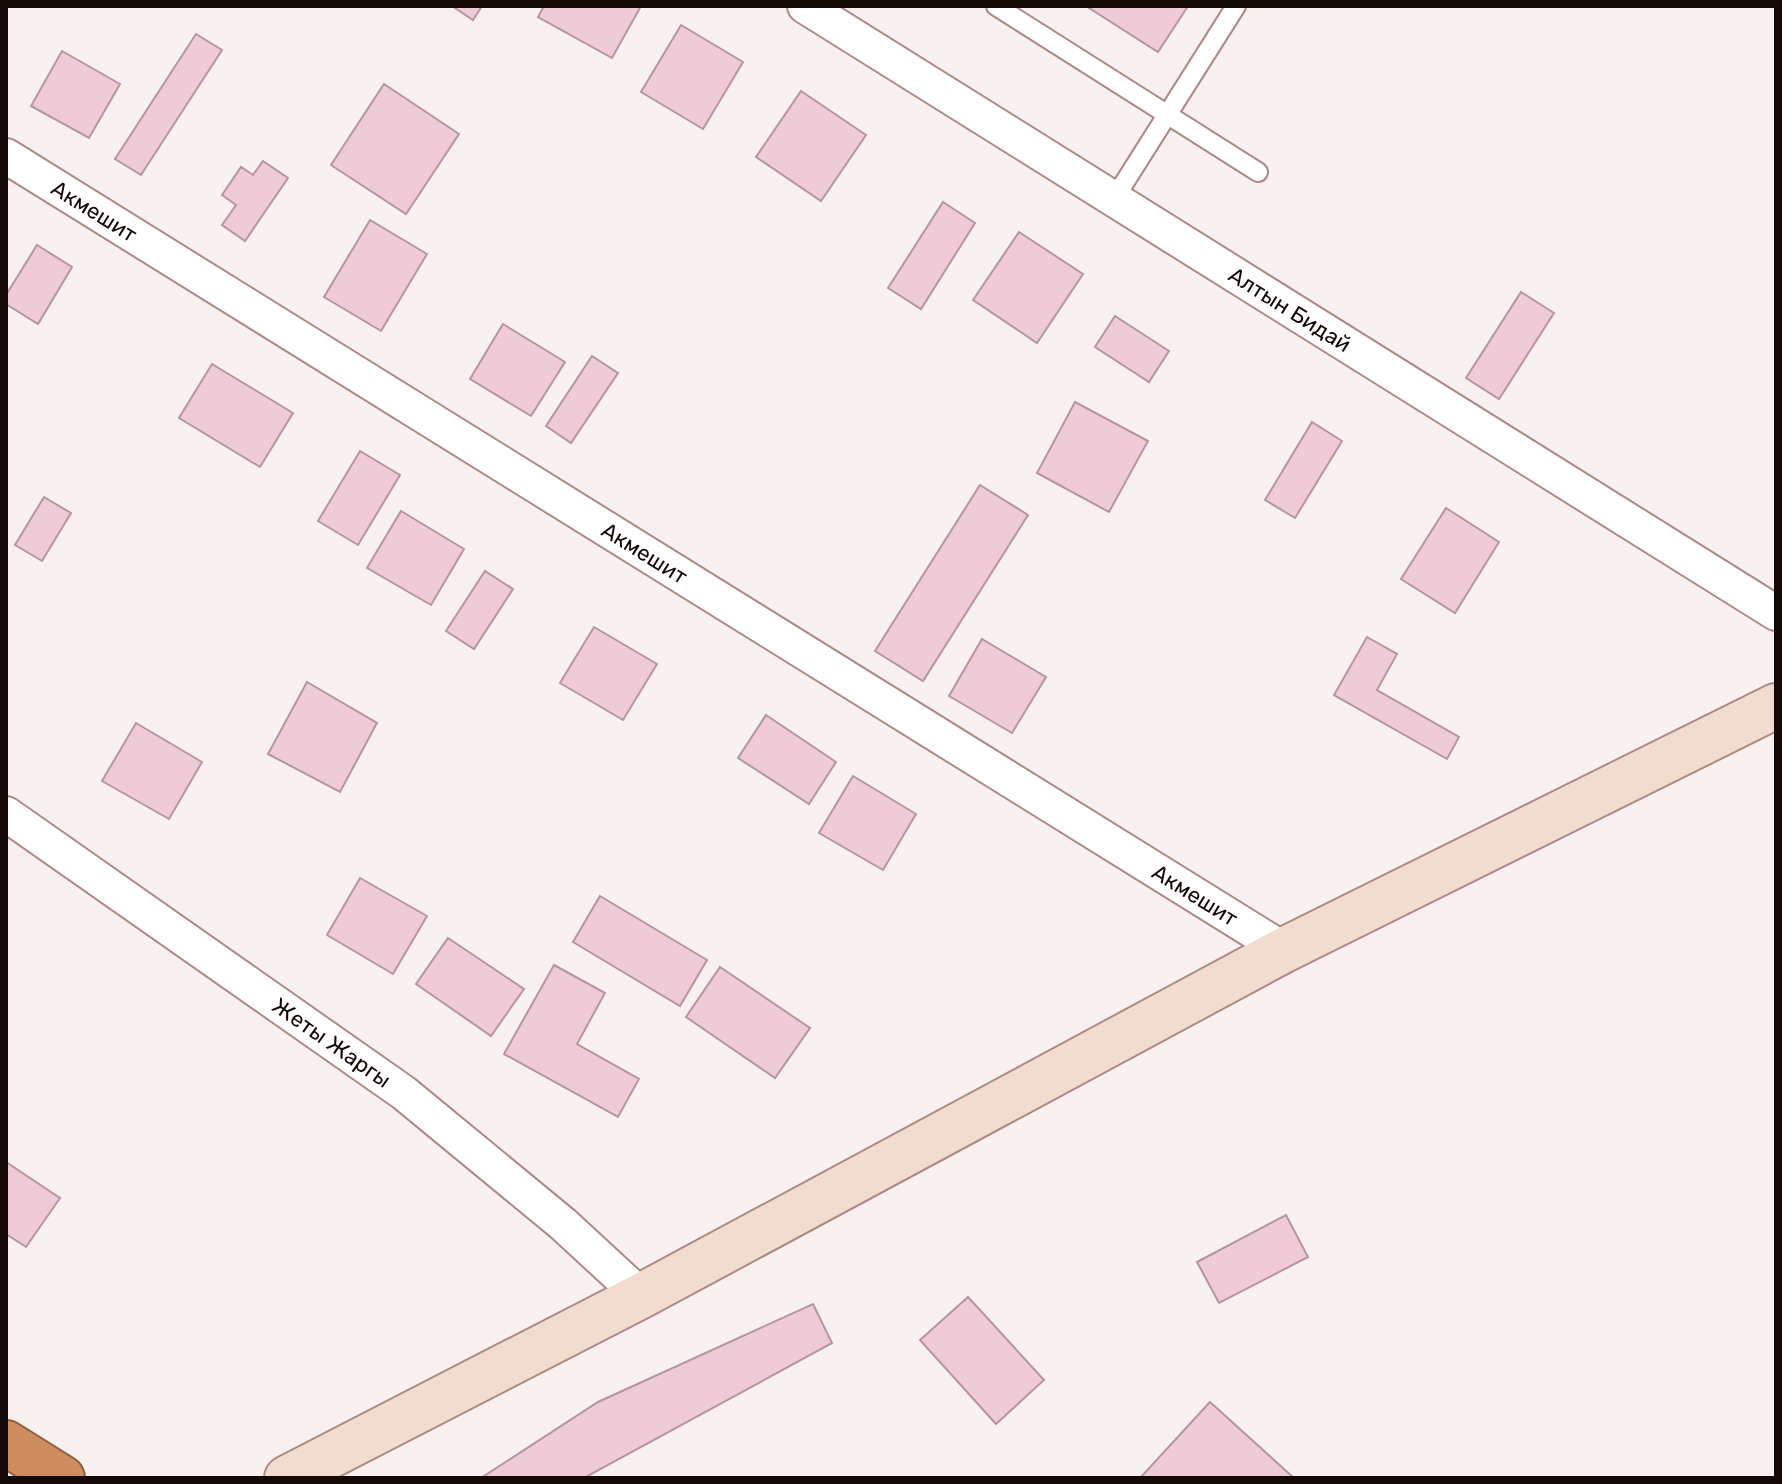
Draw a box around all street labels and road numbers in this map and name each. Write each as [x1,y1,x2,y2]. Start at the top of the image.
street label: Акмешит [46,175,142,248]
street label: Алтын Бидай [1223,261,1356,358]
street label: Акмешит [597,517,692,590]
street label: Акмешит [1147,858,1243,932]
street label: Жеты Жаргы [267,992,396,1094]

